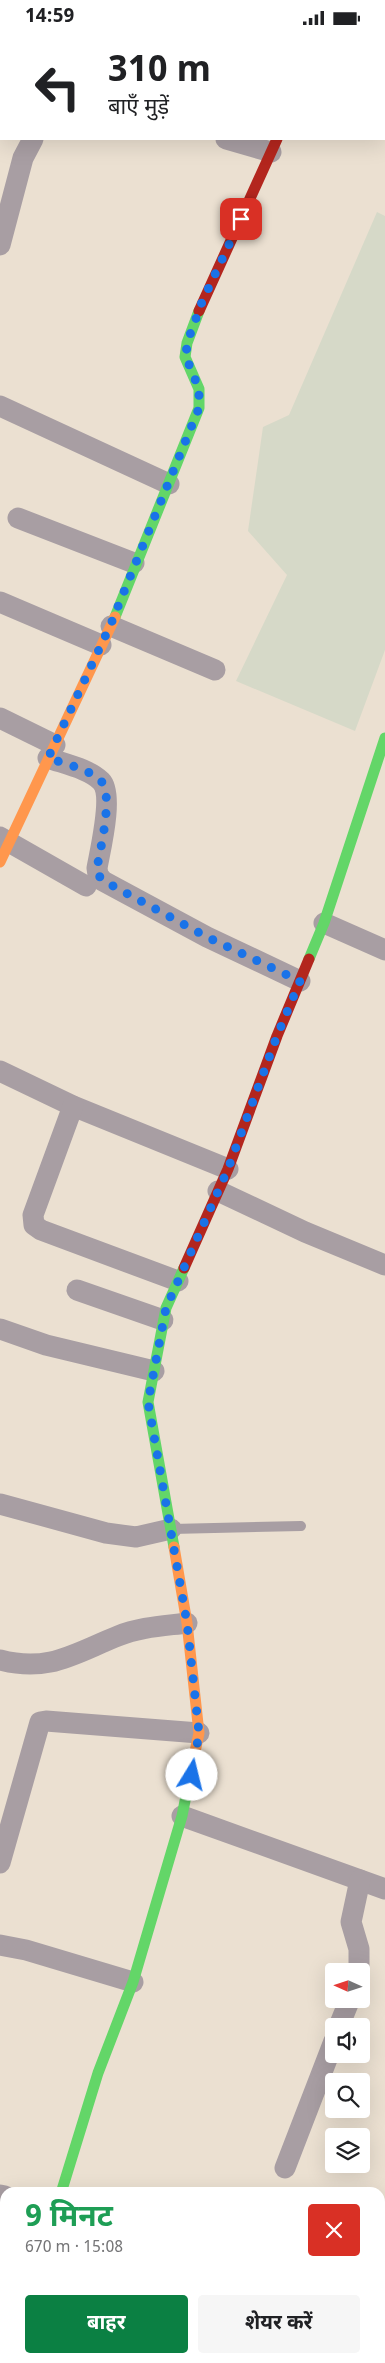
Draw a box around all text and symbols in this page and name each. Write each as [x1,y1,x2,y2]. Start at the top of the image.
text: 14:59 [25,5,74,30]
text: 310 m [108,50,211,95]
icon: left [25,55,90,120]
text: बाएँ मुड़ें [108,94,169,123]
pin [220,198,262,240]
icon: arrive [227,205,255,233]
position arrow [165,1748,217,1800]
north arrow [325,1963,370,2007]
map controls [325,1963,370,2173]
button: sound [325,2018,370,2063]
button: search [325,2073,370,2118]
button: layers [325,2128,370,2173]
text: 9 मिनट [25,2199,113,2238]
button: close [308,2204,360,2256]
text: 670 m · 15:08 [25,2238,123,2259]
button: बाहर [25,2295,188,2353]
button: शेयर करें [198,2295,360,2353]

